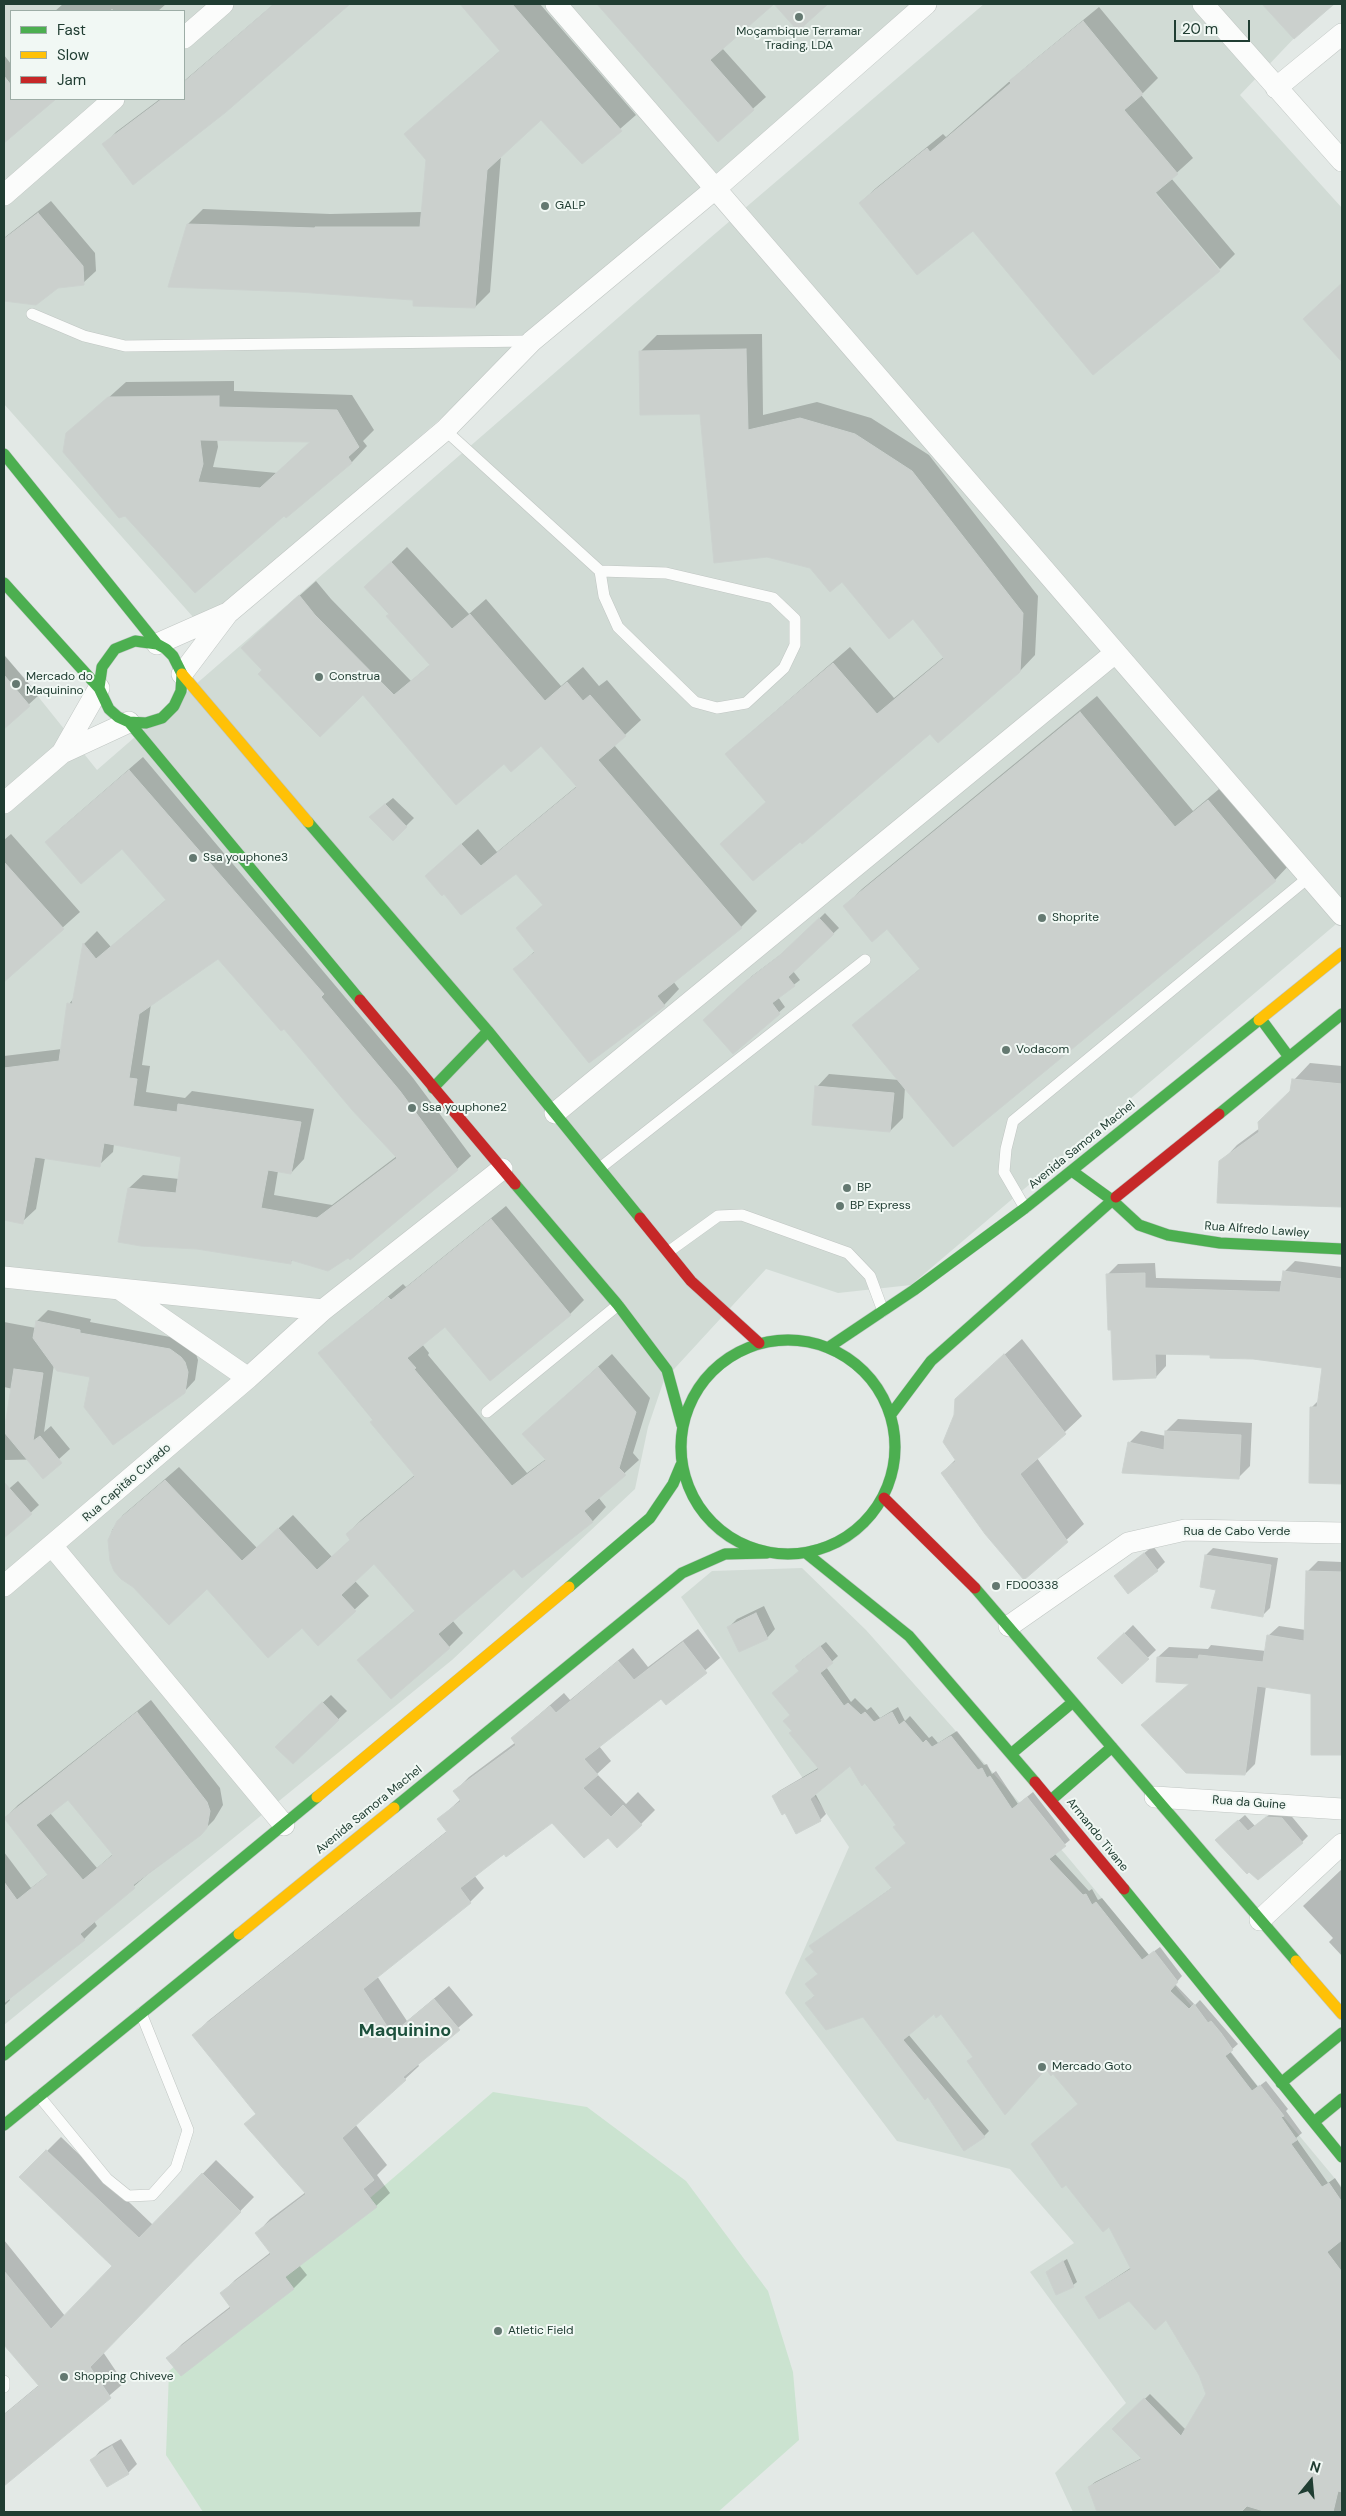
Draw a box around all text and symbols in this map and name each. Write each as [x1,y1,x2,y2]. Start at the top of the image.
legend [10,10,185,100]
scale bar [1176,10,1252,42]
marker: Moçambique Terramar Trading, LDA [793,11,805,23]
text: 20 m [1182,19,1218,39]
text: Fast [57,20,86,40]
place label: Moçambique Terramar Trading, LDA [736,25,862,53]
text: Slow [57,45,89,65]
text: Jam [57,70,86,90]
place label: GALP [555,199,585,213]
marker: GALP [539,200,551,212]
place label: Mercado do Maquinino [26,670,93,698]
place label: Construa [329,670,380,684]
marker: Construa [313,671,325,683]
marker: Mercado do Maquinino [10,678,22,690]
place label: Ssa youphone3 [203,851,288,865]
marker: Ssa youphone3 [187,852,199,864]
place label: Shoprite [1052,911,1099,925]
marker: Shoprite [1036,912,1048,924]
place label: Vodacom [1016,1043,1069,1057]
marker: Vodacom [1000,1044,1012,1056]
street label: Avenida Samora Machel [1026,1098,1138,1192]
place label: Ssa youphone2 [422,1101,507,1115]
marker: Ssa youphone2 [406,1102,418,1114]
place label: BP [857,1181,871,1195]
marker: BP [841,1182,853,1194]
place label: BP Express [850,1199,911,1213]
marker: BP Express [834,1200,846,1212]
street label: Rua Alfredo Lawley [1204,1219,1310,1241]
street label: Rua Capitão Curado [80,1441,174,1525]
street label: Rua de Cabo Verde [1184,1525,1290,1539]
place label: FD00338 [1006,1579,1059,1593]
marker: FD00338 [990,1580,1002,1592]
street label: Avenida Samora Machel [313,1763,425,1857]
street label: Rua da Guine [1212,1793,1286,1813]
street label: Armando Tivane [1063,1795,1131,1875]
district label: Maquinino [359,2020,451,2042]
place label: Mercado Goto [1052,2060,1132,2074]
marker: Mercado Goto [1036,2061,1048,2073]
place label: Atletic Field [508,2324,573,2338]
marker: Atletic Field [492,2325,504,2337]
place label: Shopping Chiveve [74,2370,173,2384]
marker: Shopping Chiveve [58,2371,70,2383]
north arrow [1286,2456,1336,2506]
text: N [1308,2457,1323,2477]

